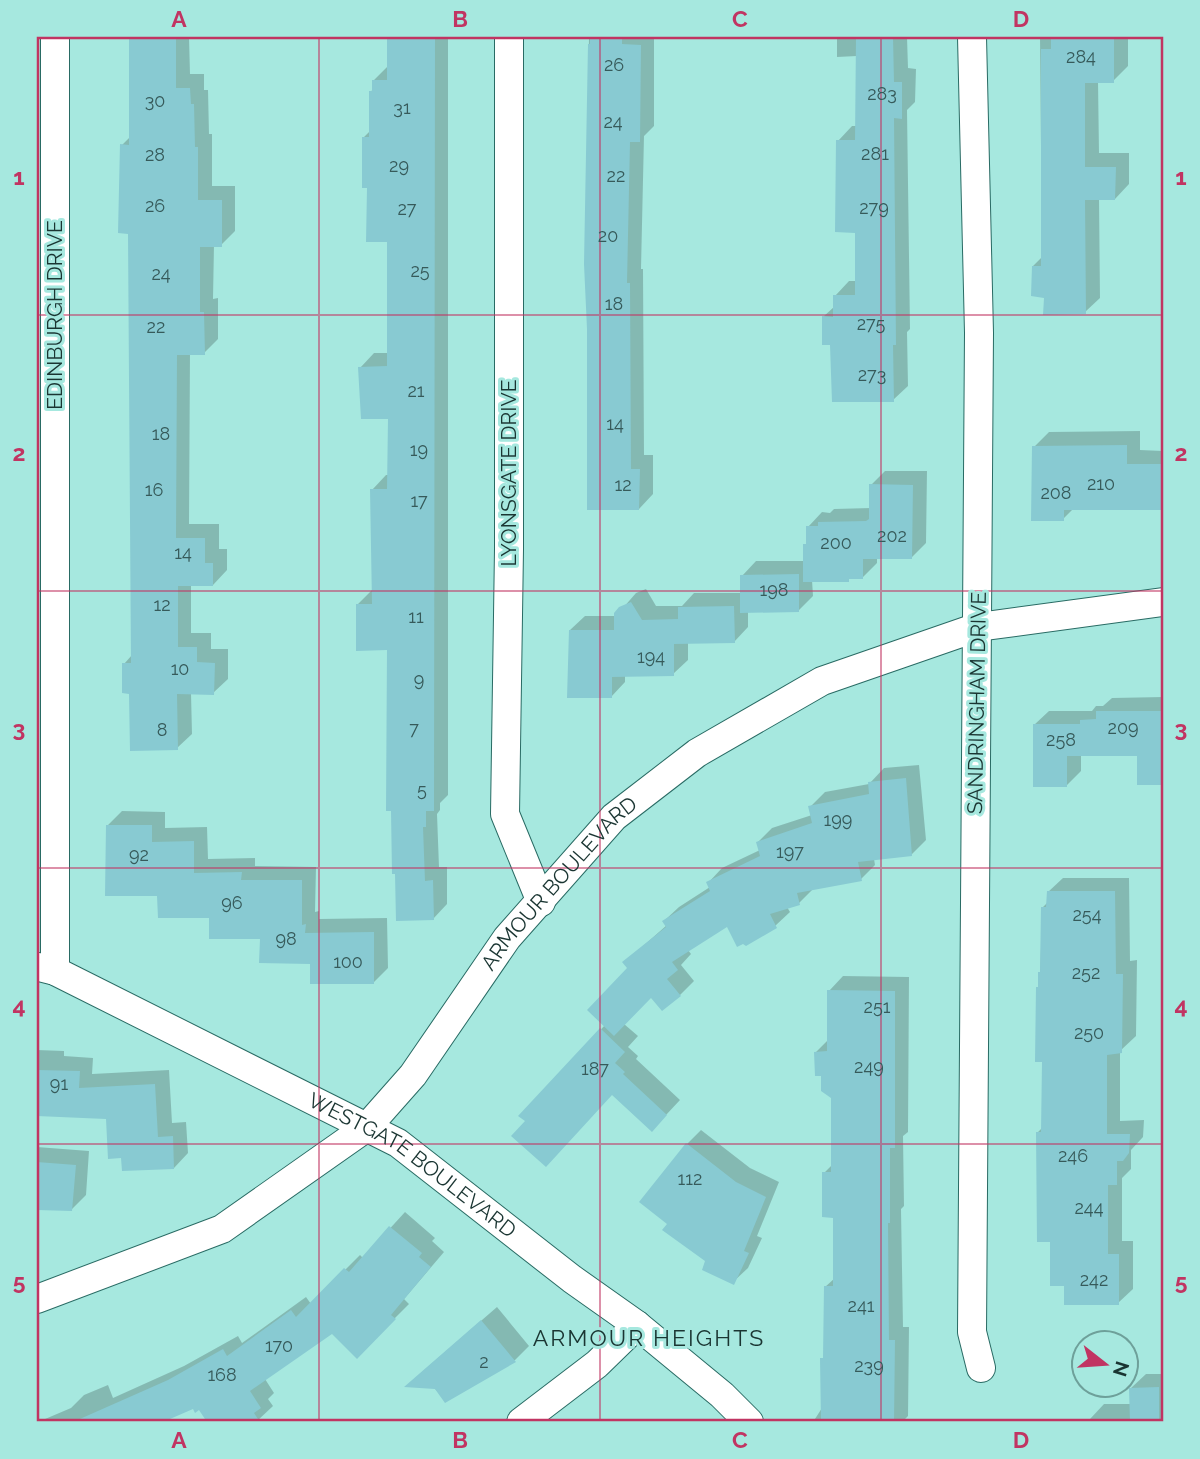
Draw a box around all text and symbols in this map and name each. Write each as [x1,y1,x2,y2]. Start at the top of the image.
text: A [171,5,187,32]
text: B [452,5,468,32]
text: C [732,5,748,32]
text: D [1013,5,1029,32]
house number: 284 [1066,46,1096,67]
house number: 26 [604,54,624,75]
house number: 283 [867,83,897,104]
house number: 30 [145,90,165,111]
house number: 31 [393,97,411,118]
house number: 24 [603,111,623,132]
house number: 281 [861,143,889,164]
house number: 28 [145,144,165,165]
house number: 29 [389,155,409,176]
text: 1 [13,163,25,190]
text: 1 [1175,163,1187,190]
house number: 22 [607,165,625,186]
house number: 26 [145,195,165,216]
house number: 279 [859,197,889,218]
house number: 27 [397,198,417,219]
street label: EDINBURGH DRIVE [42,220,67,410]
house number: 20 [598,225,618,246]
house number: 25 [410,260,430,281]
house number: 24 [151,263,171,284]
house number: 18 [605,293,623,314]
house number: 275 [857,313,885,334]
house number: 22 [147,316,165,337]
house number: 273 [858,364,886,385]
street label: LYONSGATE DRIVE [496,379,521,567]
house number: 21 [407,380,425,401]
house number: 14 [606,413,624,434]
house number: 18 [152,423,170,444]
text: 2 [13,439,25,466]
house number: 19 [410,439,428,460]
text: 2 [1175,439,1187,466]
house number: 210 [1087,473,1115,494]
house number: 12 [614,474,632,495]
house number: 16 [145,479,163,500]
house number: 208 [1040,482,1072,503]
house number: 17 [410,490,428,511]
house number: 202 [877,525,907,546]
house number: 200 [820,532,852,553]
house number: 14 [174,542,192,563]
house number: 198 [760,579,788,600]
street label: SANDRINGHAM DRIVE [962,592,991,814]
house number: 12 [153,594,171,615]
house number: 11 [408,606,424,627]
house number: 194 [637,646,665,667]
house number: 10 [171,658,189,679]
house number: 9 [414,669,424,690]
text: 3 [13,715,25,742]
text: 3 [1175,715,1187,742]
house number: 209 [1108,717,1138,738]
house number: 7 [409,718,419,739]
house number: 8 [157,719,167,740]
house number: 258 [1046,729,1076,750]
house number: 5 [417,779,427,800]
street label: ARMOUR BOULEVARD [476,791,642,975]
house number: 199 [824,809,852,830]
house number: 197 [776,841,804,862]
house number: 92 [129,844,149,865]
house number: 96 [221,892,243,913]
house number: 254 [1072,904,1102,925]
house number: 98 [275,928,297,949]
house number: 100 [333,951,363,972]
house number: 252 [1072,962,1100,983]
text: 4 [12,992,26,1019]
text: 4 [1174,992,1188,1019]
house number: 251 [864,996,891,1017]
house number: 250 [1074,1022,1104,1043]
house number: 249 [854,1056,884,1077]
house number: 187 [581,1058,609,1079]
house number: 91 [50,1073,68,1094]
street label: WESTGATE BOULEVARD [304,1087,521,1243]
house number: 246 [1058,1145,1088,1166]
house number: 112 [678,1168,702,1189]
house number: 244 [1074,1197,1104,1218]
text: 5 [13,1268,26,1295]
text: 5 [1175,1268,1188,1295]
house number: 242 [1080,1269,1108,1290]
house number: 241 [848,1295,875,1316]
district label: ARMOUR HEIGHTS [533,1324,765,1351]
north arrow [1070,1330,1140,1400]
house number: 170 [265,1335,293,1356]
house number: 2 [479,1351,489,1372]
house number: 239 [854,1355,884,1376]
text: N [1109,1359,1134,1379]
house number: 168 [207,1364,237,1385]
text: A [171,1426,187,1453]
text: B [452,1426,468,1453]
text: C [732,1426,748,1453]
text: D [1013,1426,1029,1453]

